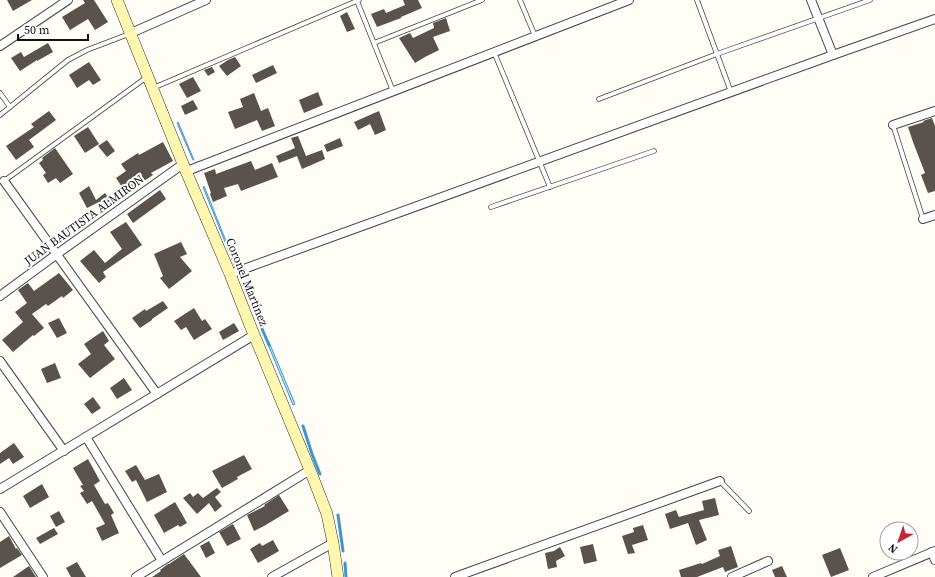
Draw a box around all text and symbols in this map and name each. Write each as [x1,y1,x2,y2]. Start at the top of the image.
scale bar [18,16,88,42]
text: 50 m [24,22,50,38]
street label: JUAN BAUTISTA ALMIRON [20,171,147,269]
street label: Coronel Martínez [222,236,272,329]
north arrow [879,521,919,561]
text: N [885,540,901,557]

